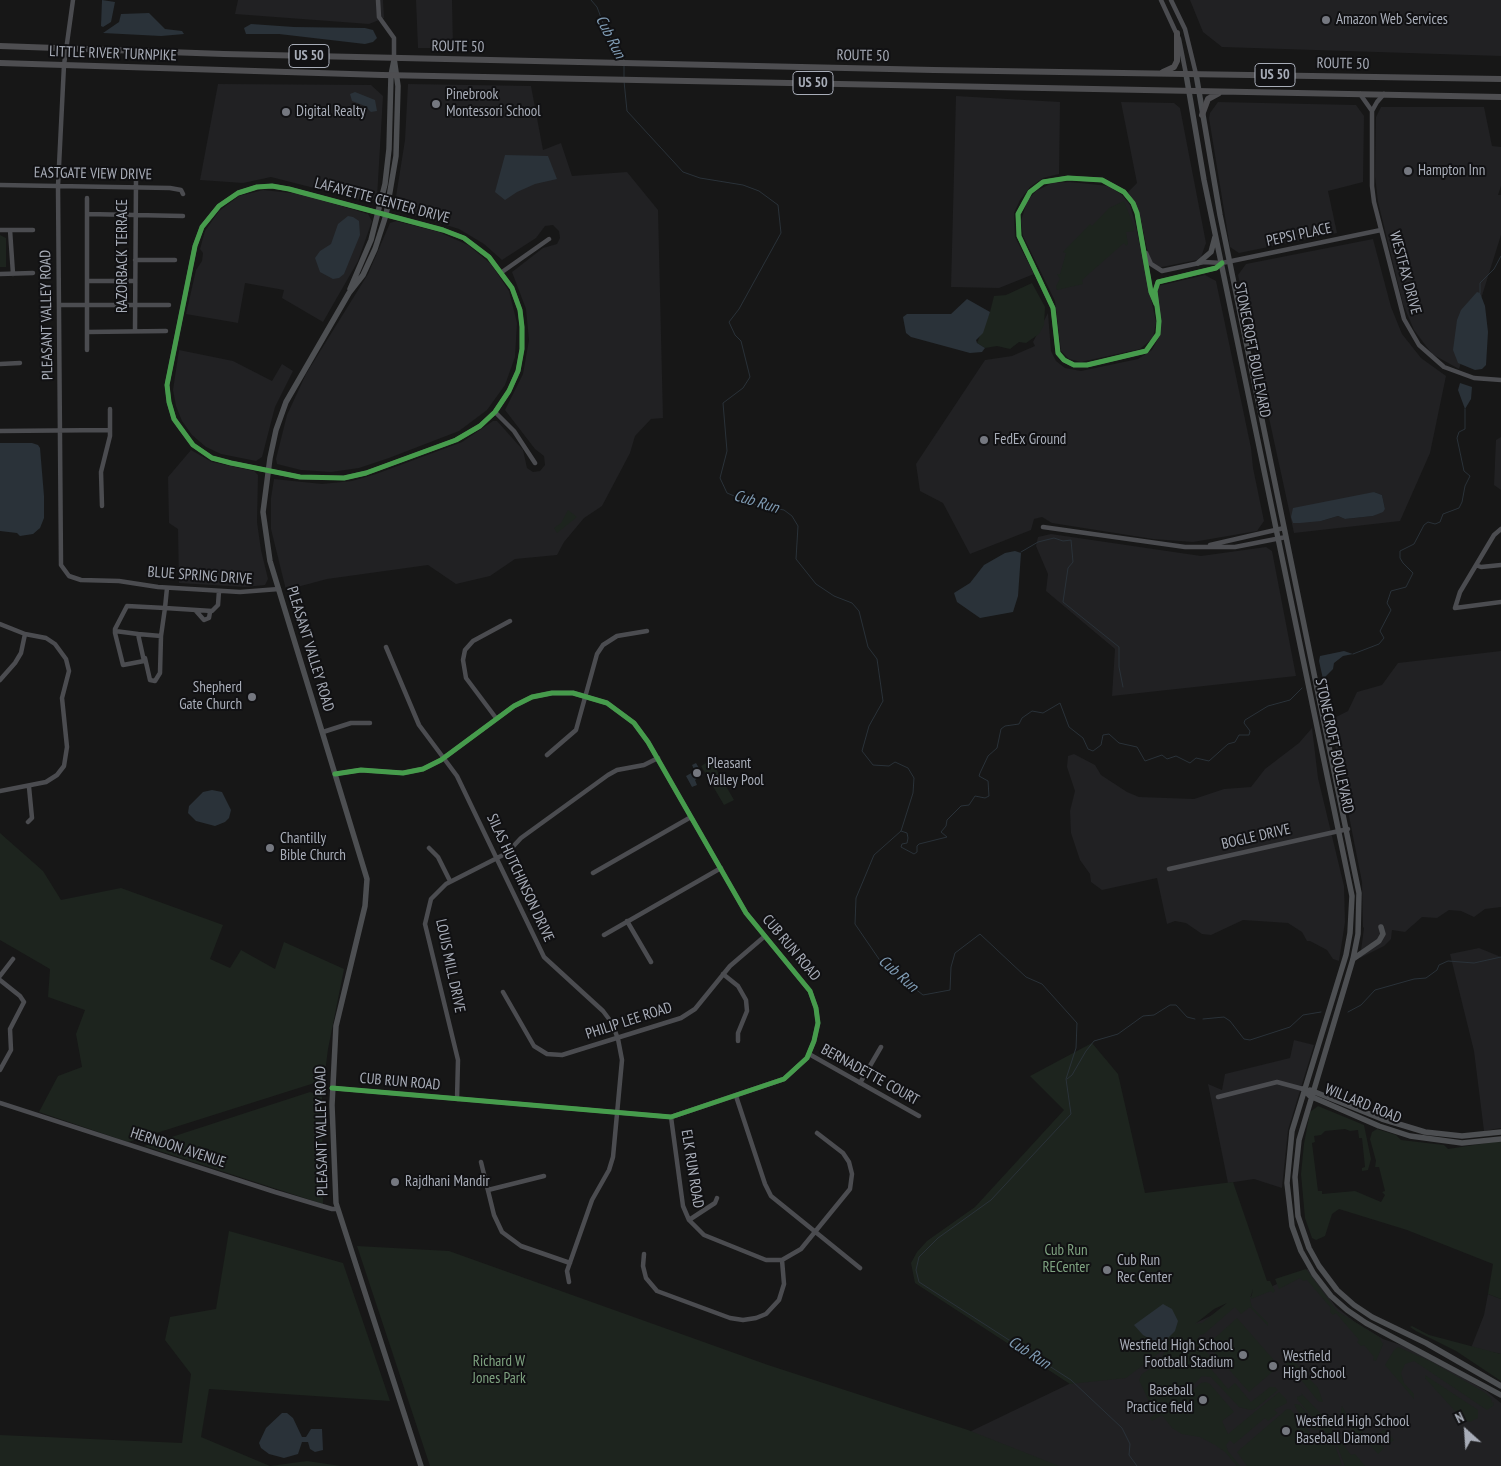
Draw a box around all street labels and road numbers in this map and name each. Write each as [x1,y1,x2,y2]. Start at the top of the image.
street label: ROUTE 50 [432,38,484,56]
street label: LITTLE RIVER TURNPIKE [49,43,177,65]
road number: US 50 [289,44,329,68]
street label: ROUTE 50 [837,47,889,65]
street label: ROUTE 50 [1317,55,1369,73]
road number: US 50 [1255,64,1295,86]
road number: US 50 [793,72,833,95]
street label: EASTGATE VIEW DRIVE [34,164,152,184]
street label: LAFAYETTE CENTER DRIVE [312,174,452,228]
street label: RAZORBACK TERRACE [114,199,132,313]
street label: PEPSI PLACE [1265,219,1333,251]
street label: WESTFAX DRIVE [1385,230,1425,316]
street label: PLEASANT VALLEY ROAD [37,250,57,380]
street label: STONECROFT BOULEVARD [1230,281,1274,419]
street label: BLUE SPRING DRIVE [147,563,253,589]
street label: PLEASANT VALLEY ROAD [282,584,338,714]
street label: STONECROFT BOULEVARD [1311,677,1357,815]
street label: SILAS HUTCHINSON DRIVE [482,811,558,945]
street label: BOGLE DRIVE [1220,820,1292,854]
street label: CUB RUN ROAD [758,911,824,985]
street label: LOUIS MILL DRIVE [431,918,469,1014]
street label: PHILIP LEE ROAD [583,999,675,1043]
street label: BERNADETTE COURT [818,1041,922,1109]
street label: PLEASANT VALLEY ROAD [312,1066,332,1196]
street label: CUB RUN ROAD [359,1070,441,1094]
street label: WILLARD ROAD [1322,1080,1404,1128]
street label: HERNDON AVENUE [128,1124,228,1172]
street label: ELK RUN ROAD [677,1128,707,1210]

